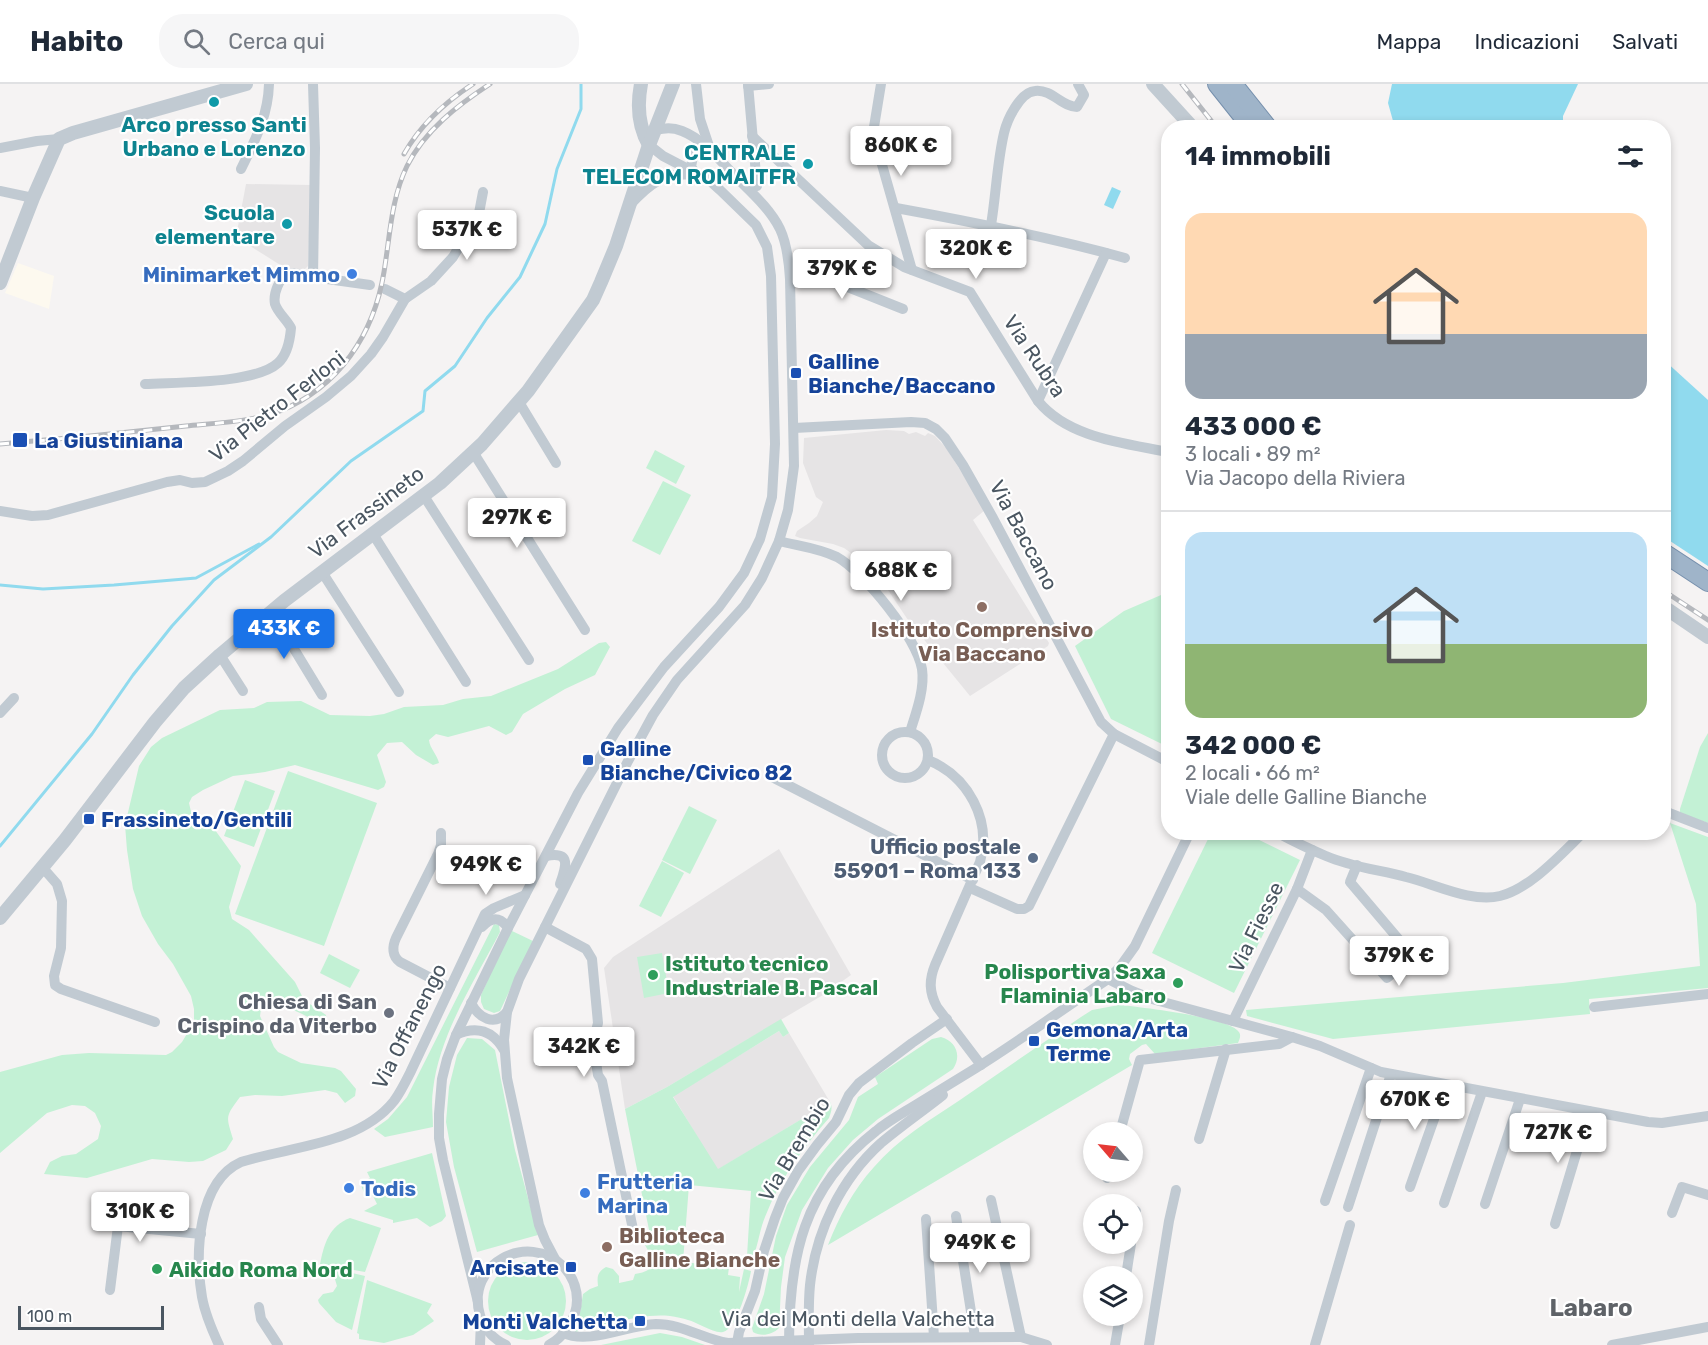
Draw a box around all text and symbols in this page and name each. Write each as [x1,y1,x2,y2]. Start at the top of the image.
search box [159,14,579,68]
text: Habito [30,25,123,58]
icon: search [180,25,213,58]
text: Cerca qui [228,28,325,55]
text: Mappa [1376,29,1441,54]
text: Indicazioni [1474,29,1579,54]
text: Salvati [1612,29,1678,54]
marker: Arco presso Santi Urbano e Lorenzo [207,95,221,109]
place label: Arco presso Santi Urbano e Lorenzo [121,112,307,161]
pin: 860K € [852,126,950,177]
text: 860K € [864,133,938,157]
place label: CENTRALE TELECOM ROMAITFR [583,140,796,189]
icon: filters [1614,140,1647,173]
text: 14 immobili [1185,141,1331,172]
marker: CENTRALE TELECOM ROMAITFR [801,157,815,171]
place label: Scuola elementare [155,200,275,249]
pin: 537K € [418,210,516,261]
marker: Scuola elementare [280,217,294,231]
text: 537K € [432,217,502,241]
pin: 320K € [927,229,1025,280]
text: 320K € [940,236,1012,260]
pin: 379K € [793,249,891,300]
icon: home [1362,252,1470,360]
text: 379K € [807,256,877,280]
place label: Minimarket Mimmo [143,262,340,287]
marker: Minimarket Mimmo [345,267,359,281]
street label: Via Rubra [998,310,1072,402]
street label: Via Pietro Ferloni [204,345,350,467]
place label: Galline Bianche/Baccano [808,349,996,398]
marker: Galline Bianche/Baccano [789,366,803,380]
text: 433 000 € [1185,411,1322,442]
place label: La Giustiniana [34,428,183,453]
marker: La Giustiniana [11,431,29,449]
text: 3 locali · 89 m² [1185,442,1321,466]
street label: Via Frassineto [303,460,429,564]
text: Via Jacopo della Riviera [1185,466,1406,490]
street label: Via Baccano [985,476,1063,594]
pin: 297K € [468,498,566,549]
text: 297K € [482,505,552,529]
pin: 688K € [852,551,950,602]
text: 688K € [864,558,938,582]
icon: home [1362,571,1470,679]
marker: Istituto Comprensivo Via Baccano [975,600,989,614]
pin: 433K € [235,609,333,660]
text: 433K € [247,616,321,640]
place label: Istituto Comprensivo Via Baccano [871,617,1093,666]
text: 342 000 € [1185,730,1321,761]
place label: Galline Bianche/Civico 82 [600,736,792,785]
marker: Galline Bianche/Civico 82 [581,753,595,767]
text: 2 locali · 66 m² [1185,761,1320,785]
text: Viale delle Galline Bianche [1185,785,1427,809]
place label: Frassineto/Gentili [101,807,292,832]
marker: Frassineto/Gentili [82,812,96,826]
place label: Ufficio postale 55901 – Roma 133 [833,834,1021,883]
pin: 949K € [437,845,535,896]
marker: Ufficio postale 55901 – Roma 133 [1026,851,1040,865]
text: 949K € [450,852,522,876]
street label: Via Fiesse [1223,878,1289,976]
pin: 379K € [1350,936,1448,987]
text: 379K € [1364,943,1434,967]
place label: Istituto tecnico Industriale B. Pascal [665,951,878,1000]
street label: Via Offanengo [367,959,451,1093]
place label: Polisportiva Saxa Flaminia Labaro [984,959,1166,1008]
marker: Istituto tecnico Industriale B. Pascal [646,968,660,982]
marker: Polisportiva Saxa Flaminia Labaro [1171,976,1185,990]
place label: Chiesa di San Crispino da Viterbo [177,989,377,1038]
marker: Chiesa di San Crispino da Viterbo [382,1006,396,1020]
place label: Gemona/Arta Terme [1046,1017,1188,1066]
pin: 342K € [535,1027,633,1078]
text: 342K € [548,1034,620,1058]
marker: Gemona/Arta Terme [1027,1034,1041,1048]
pin: 670K € [1366,1080,1464,1131]
text: 670K € [1380,1087,1450,1111]
street label: Via Brembio [753,1092,835,1206]
pin: 727K € [1509,1113,1607,1164]
text: 727K € [1523,1120,1593,1144]
north arrow [1083,1122,1143,1182]
map controls [1083,1122,1143,1326]
place label: Frutteria Marina [597,1169,693,1218]
place label: Todis [361,1176,416,1201]
marker: Todis [342,1181,356,1195]
marker: Frutteria Marina [578,1186,592,1200]
pin: 310K € [91,1192,189,1243]
button: locate [1083,1194,1143,1254]
text: 310K € [105,1199,175,1223]
place label: Biblioteca Galline Bianche [619,1223,780,1272]
pin: 949K € [931,1223,1029,1274]
text: 949K € [944,1230,1016,1254]
marker: Biblioteca Galline Bianche [600,1240,614,1254]
place label: Arcisate [470,1255,559,1280]
place label: Aikido Roma Nord [169,1257,353,1282]
marker: Arcisate [564,1260,578,1274]
marker: Aikido Roma Nord [150,1262,164,1276]
button: layers [1083,1266,1143,1326]
district label: Labaro [1549,1294,1633,1322]
scale bar [18,1303,164,1330]
street label: Via dei Monti della Valchetta [721,1306,995,1331]
text: 100 m [27,1307,72,1326]
place label: Monti Valchetta [462,1309,628,1334]
marker: Monti Valchetta [633,1314,647,1328]

